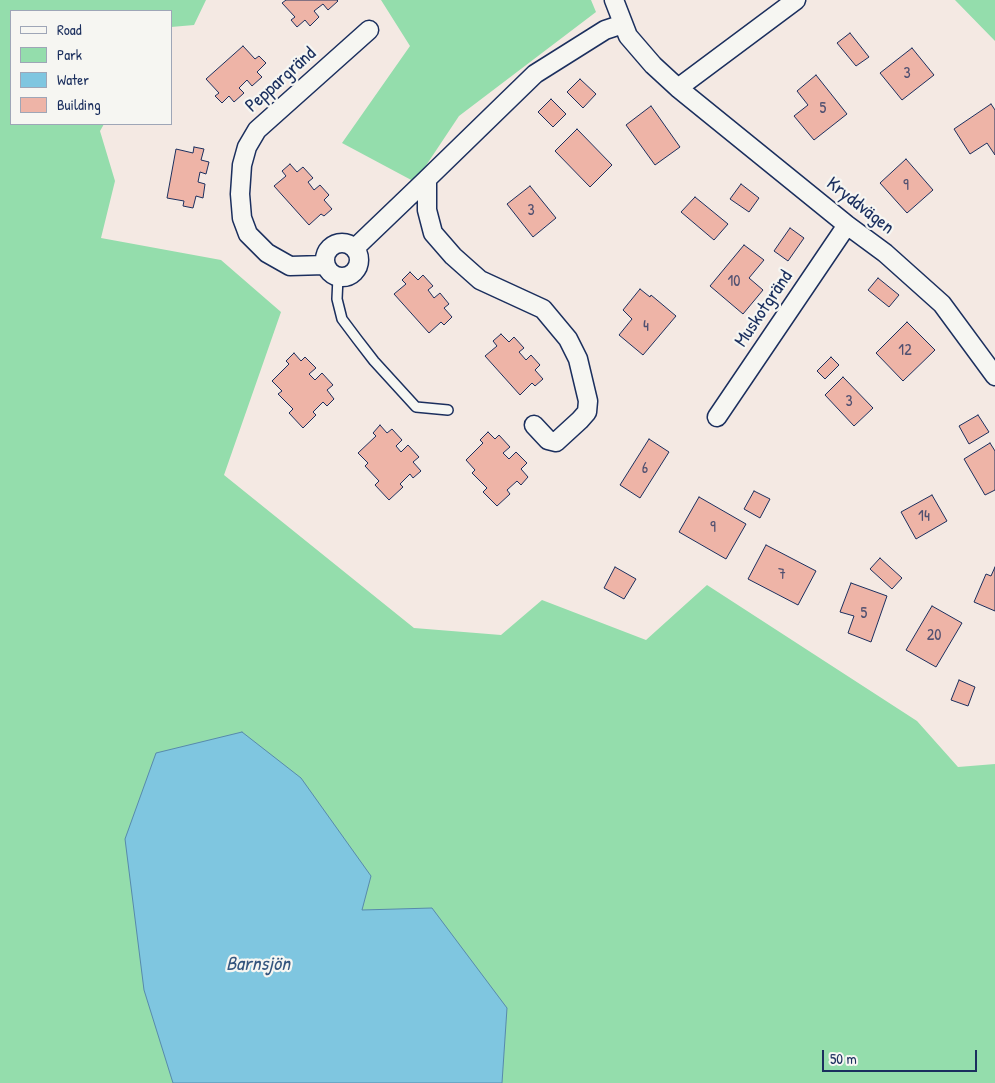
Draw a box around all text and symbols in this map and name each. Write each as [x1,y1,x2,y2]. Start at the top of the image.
legend [10,10,172,125]
text: Road [57,19,82,40]
street label: Peppargränd [241,42,321,118]
text: Park [57,44,82,65]
house number: 3 [903,64,911,84]
text: Water [57,69,89,90]
text: Building [57,94,101,115]
house number: 5 [820,99,826,119]
street label: Kryddvägen [822,172,898,240]
house number: 9 [903,176,909,196]
house number: 3 [527,201,535,221]
street label: Muskotgränd [730,266,798,352]
house number: 10 [728,272,740,292]
house number: 4 [643,317,649,337]
house number: 12 [898,341,912,361]
house number: 3 [845,392,853,412]
house number: 6 [642,459,648,479]
house number: 14 [918,507,930,527]
house number: 9 [710,518,716,538]
house number: 7 [778,565,786,585]
house number: 5 [861,604,867,624]
house number: 20 [927,626,941,646]
water label: Barnsjön [226,953,290,977]
scale bar [825,1040,980,1072]
text: 50 m [830,1048,857,1069]

